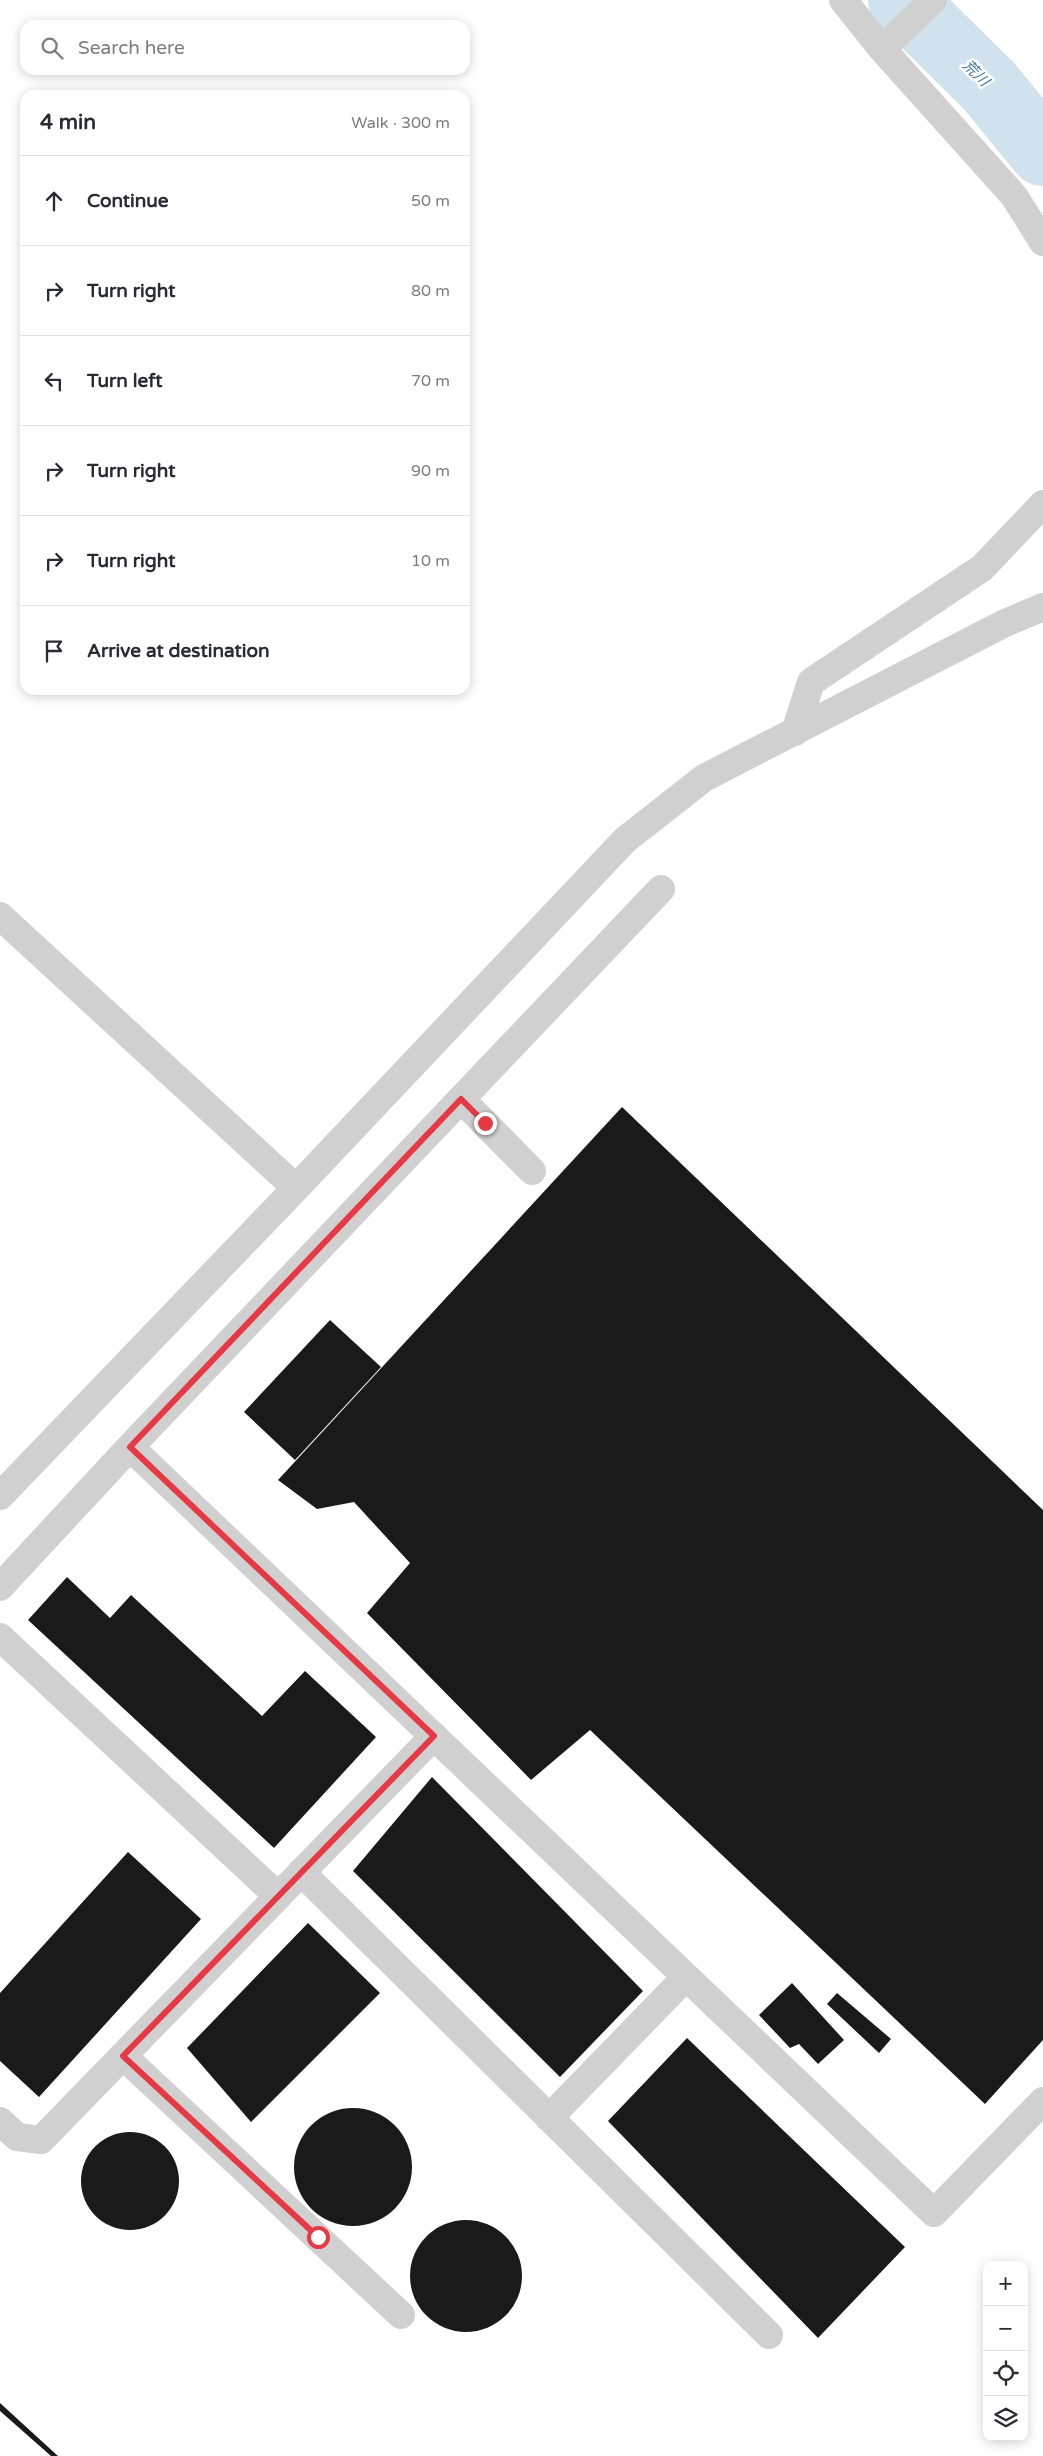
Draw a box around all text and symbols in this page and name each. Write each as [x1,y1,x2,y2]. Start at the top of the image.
search box [20,20,470,75]
icon: search [38,34,66,62]
text: Search here [78,37,185,59]
water label: 荒川 [959,56,994,91]
text: 4 min [40,110,96,135]
text: Walk · 300 m [351,113,450,133]
icon: ahead [40,187,68,215]
text: Continue [87,190,169,212]
text: 50 m [411,191,450,211]
icon: right [40,277,68,305]
text: Turn right [87,280,175,302]
text: 80 m [411,281,450,301]
icon: left [40,367,68,395]
text: Turn left [87,370,163,392]
text: 70 m [411,371,450,391]
icon: right [40,457,68,485]
text: Turn right [87,460,175,482]
text: 90 m [411,461,450,481]
icon: right [40,547,68,575]
text: Turn right [87,550,175,572]
text: 10 m [411,551,450,571]
icon: arrive [40,637,68,665]
text: Arrive at destination [87,640,270,662]
route end [474,1112,497,1135]
route start [307,2226,330,2249]
map controls [983,2261,1028,2441]
button: + [983,2261,1028,2306]
button: − [983,2306,1028,2351]
button: locate [983,2351,1028,2396]
button: layers [983,2396,1028,2441]

